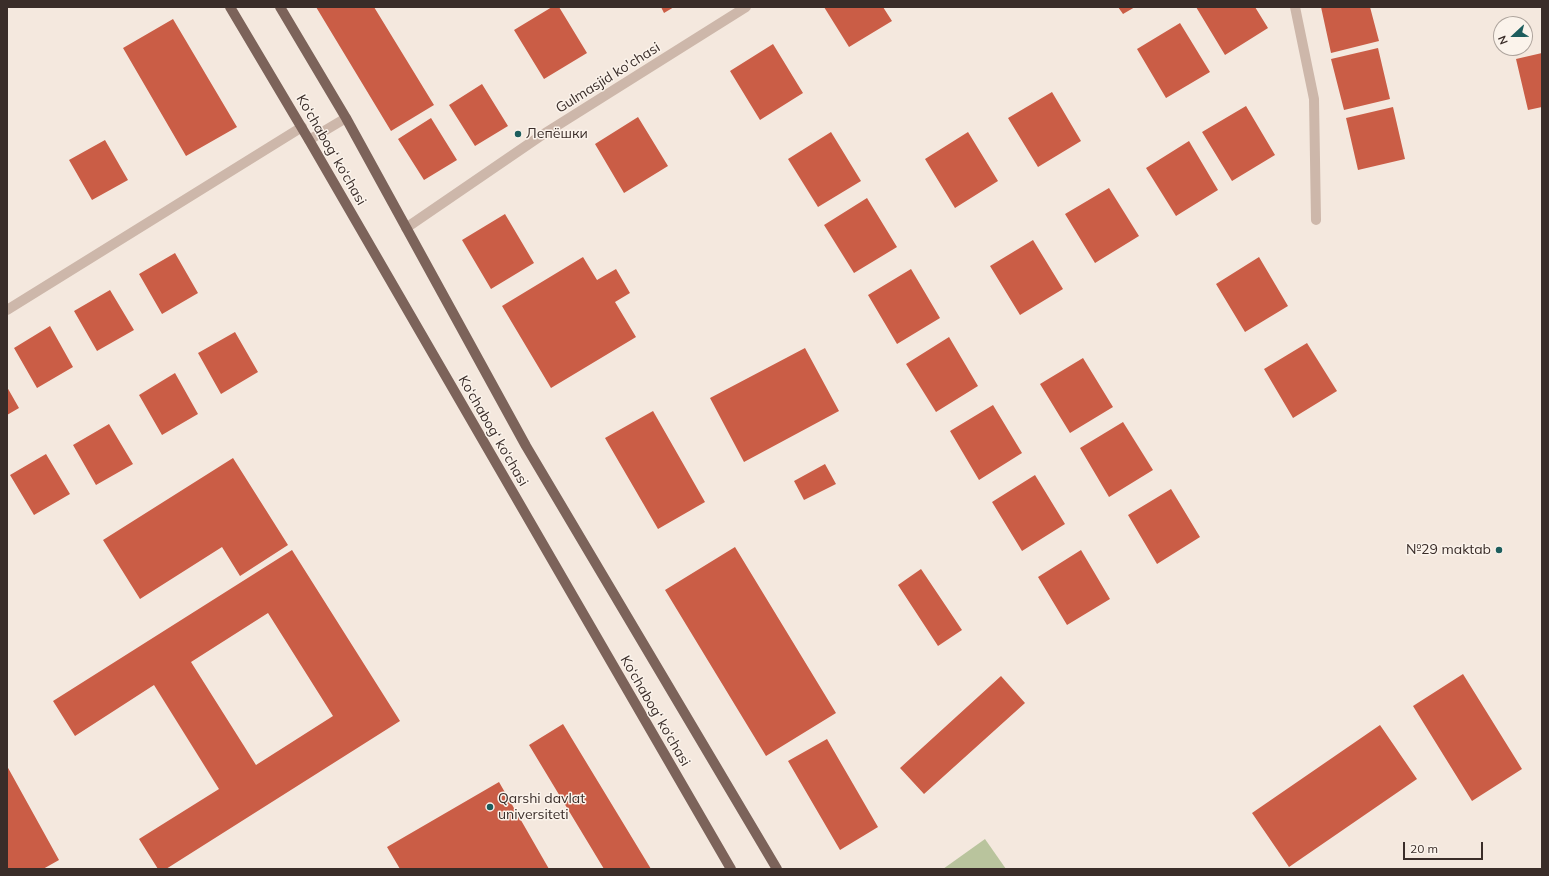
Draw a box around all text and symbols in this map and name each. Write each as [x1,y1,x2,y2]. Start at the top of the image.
north arrow [1493,16,1533,56]
text: N [1495,34,1511,47]
street label: Gulmasjid ko'chasi [553,39,663,117]
street label: Ko‘chabog‘ ko‘chasi [292,92,370,208]
place label: Лепёшки [526,126,588,142]
marker: Лепёшки [513,129,523,139]
street label: Ko‘chabog‘ ko‘chasi [454,373,532,489]
place label: №29 maktab [1406,542,1491,558]
marker: №29 maktab [1494,545,1504,555]
street label: Ko‘chabog‘ ko‘chasi [616,653,694,769]
place label: Qarshi davlat universiteti [498,791,585,824]
marker: Qarshi davlat universiteti [485,802,495,812]
scale bar [1405,834,1485,860]
text: 20 m [1410,841,1438,856]

